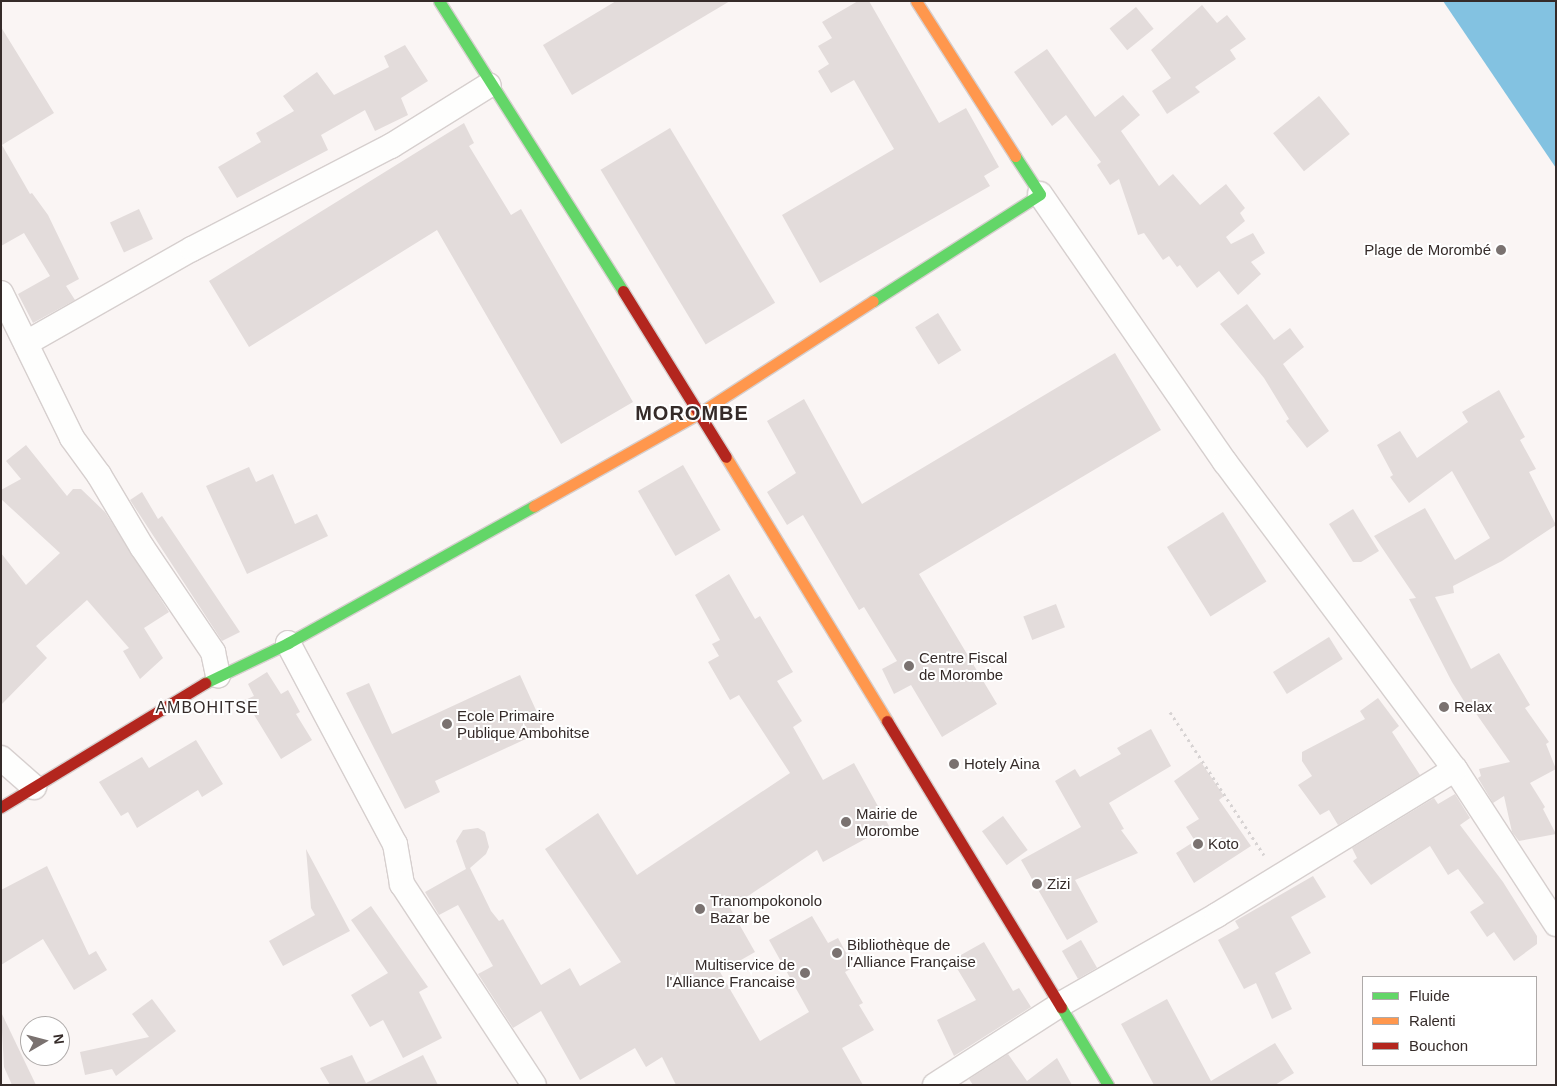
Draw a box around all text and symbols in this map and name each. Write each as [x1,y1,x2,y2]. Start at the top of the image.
place label: Plage de Morombé [1364,241,1491,259]
marker: Plage de Morombé [1495,244,1507,256]
district label: MOROMBE [634,401,750,425]
place label: Centre Fiscal de Morombe [919,648,1007,683]
marker: Centre Fiscal de Morombe [903,660,915,672]
district label: AMBOHITSE [154,698,260,718]
place label: Relax [1454,698,1492,716]
marker: Relax [1438,701,1450,713]
place label: Ecole Primaire Publique Ambohitse [457,706,590,741]
marker: Ecole Primaire Publique Ambohitse [441,718,453,730]
place label: Hotely Aina [964,755,1041,773]
marker: Hotely Aina [948,758,960,770]
place label: Mairie de Morombe [856,804,919,839]
marker: Mairie de Morombe [840,816,852,828]
place label: Koto [1208,835,1239,853]
marker: Koto [1192,838,1204,850]
place label: Zizi [1047,875,1070,893]
marker: Zizi [1031,878,1043,890]
place label: Tranompokonolo Bazar be [710,891,822,926]
marker: Tranompokonolo Bazar be [694,903,706,915]
place label: Bibliothèque de l'Alliance Française [847,935,976,970]
marker: Bibliothèque de l'Alliance Française [831,947,843,959]
place label: Multiservice de l'Alliance Francaise [666,955,795,990]
marker: Multiservice de l'Alliance Francaise [799,967,811,979]
legend [1362,976,1537,1066]
text: Fluide [1409,987,1450,1004]
text: Ralenti [1409,1012,1456,1029]
north arrow [20,1016,70,1066]
text: N [50,1033,67,1045]
text: Bouchon [1409,1037,1468,1054]

